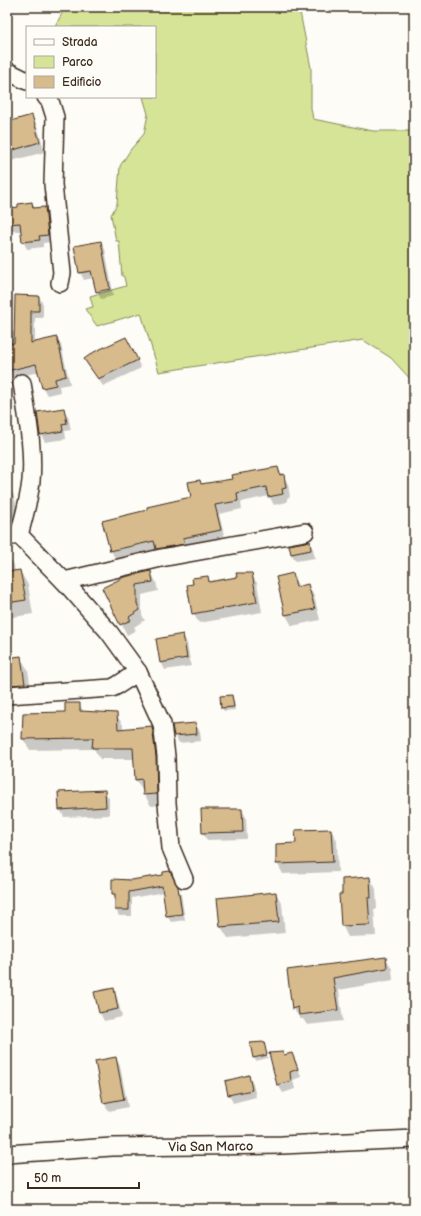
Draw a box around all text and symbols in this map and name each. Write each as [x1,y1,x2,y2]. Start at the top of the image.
legend [26,26,156,98]
text: Strada [62,35,98,50]
text: Parco [62,55,93,70]
text: Edificio [62,75,102,90]
street label: Via San Marco [168,1138,253,1155]
scale bar [28,1164,139,1190]
text: 50 m [34,1171,61,1186]

